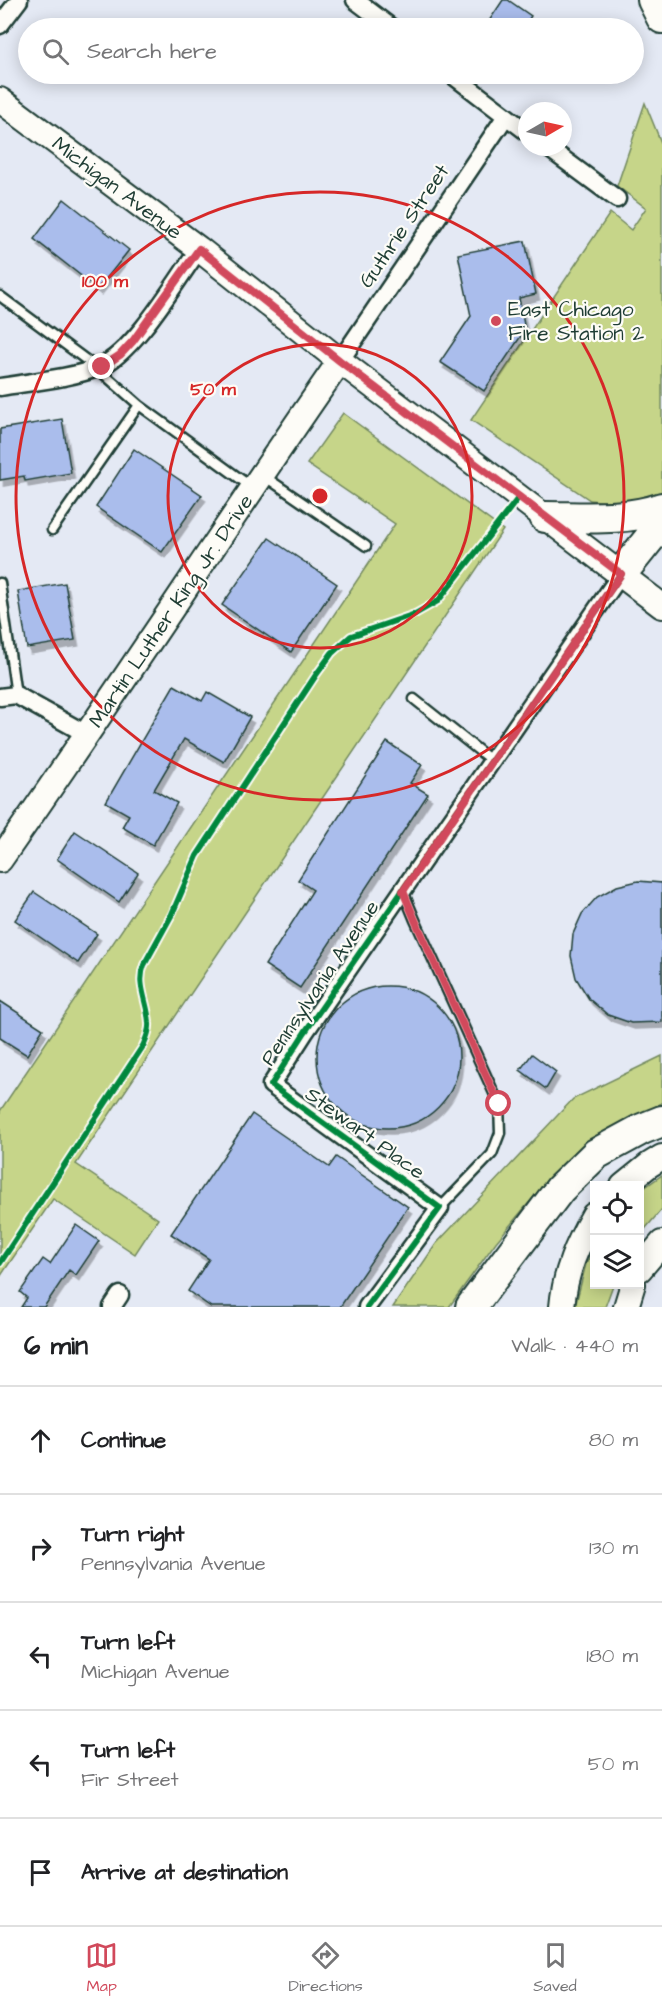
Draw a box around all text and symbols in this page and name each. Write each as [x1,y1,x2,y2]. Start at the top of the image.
search box [18,18,644,84]
icon: search [39,35,72,68]
text: Search here [87,36,217,67]
north arrow [518,102,572,156]
street label: Michigan Avenue [45,129,188,248]
street label: Guthrie Street [352,158,456,294]
text: 100 m [82,269,129,294]
place label: East Chicago Fire Station 2 [508,295,644,348]
marker: East Chicago Fire Station 2 [489,314,503,328]
route end [88,353,114,379]
text: 50 m [190,377,237,402]
centre of rings [310,486,330,506]
street label: Martin Luther King Jr. Drive [82,488,262,735]
street label: Pennsylvania Avenue [254,895,388,1073]
street label: Stewart Place [299,1080,431,1186]
route start [485,1090,511,1116]
map controls [590,1181,644,1289]
button: locate [590,1181,644,1235]
button: layers [590,1235,644,1289]
text: 6 min [24,1328,88,1364]
text: Walk · 440 m [511,1332,638,1360]
icon: ahead [24,1424,57,1457]
text: Continue [81,1425,166,1456]
text: 80 m [589,1426,638,1454]
text: Turn right [81,1519,184,1550]
icon: right [24,1532,57,1565]
text: 130 m [589,1534,638,1562]
text: Pennsylvania Avenue [81,1550,265,1578]
text: Turn left [81,1627,175,1658]
icon: left [24,1640,57,1673]
text: 180 m [586,1642,638,1670]
text: Michigan Avenue [81,1658,230,1686]
text: Turn left [81,1735,175,1766]
icon: left [24,1748,57,1781]
text: 50 m [588,1750,638,1778]
text: Fir Street [81,1766,179,1794]
icon: arrive [24,1856,57,1889]
text: Arrive at destination [81,1857,288,1888]
tab: Map [85,1939,118,1997]
tab: Directions [289,1939,363,1997]
tab: Saved [533,1939,577,1997]

